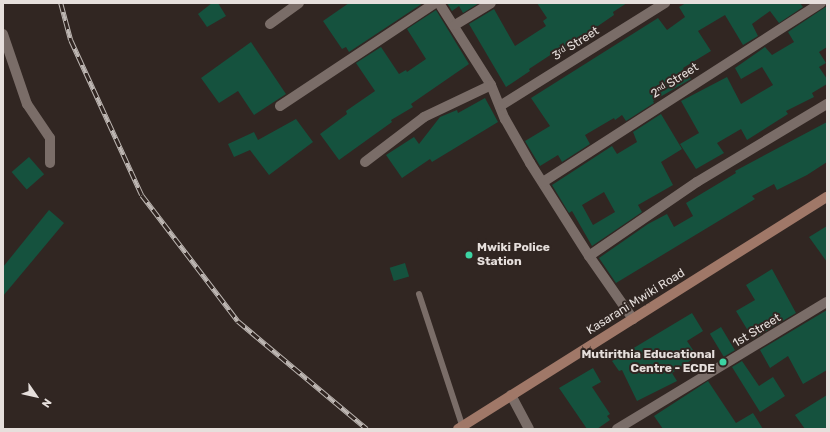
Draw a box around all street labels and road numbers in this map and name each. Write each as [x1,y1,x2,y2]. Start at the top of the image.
street label: 3ʳᵈ Street [550,24,602,64]
street label: 2ⁿᵈ Street [649,60,701,102]
street label: Kasarani Mwiki Road [584,266,688,338]
street label: 1st Street [730,311,784,351]

